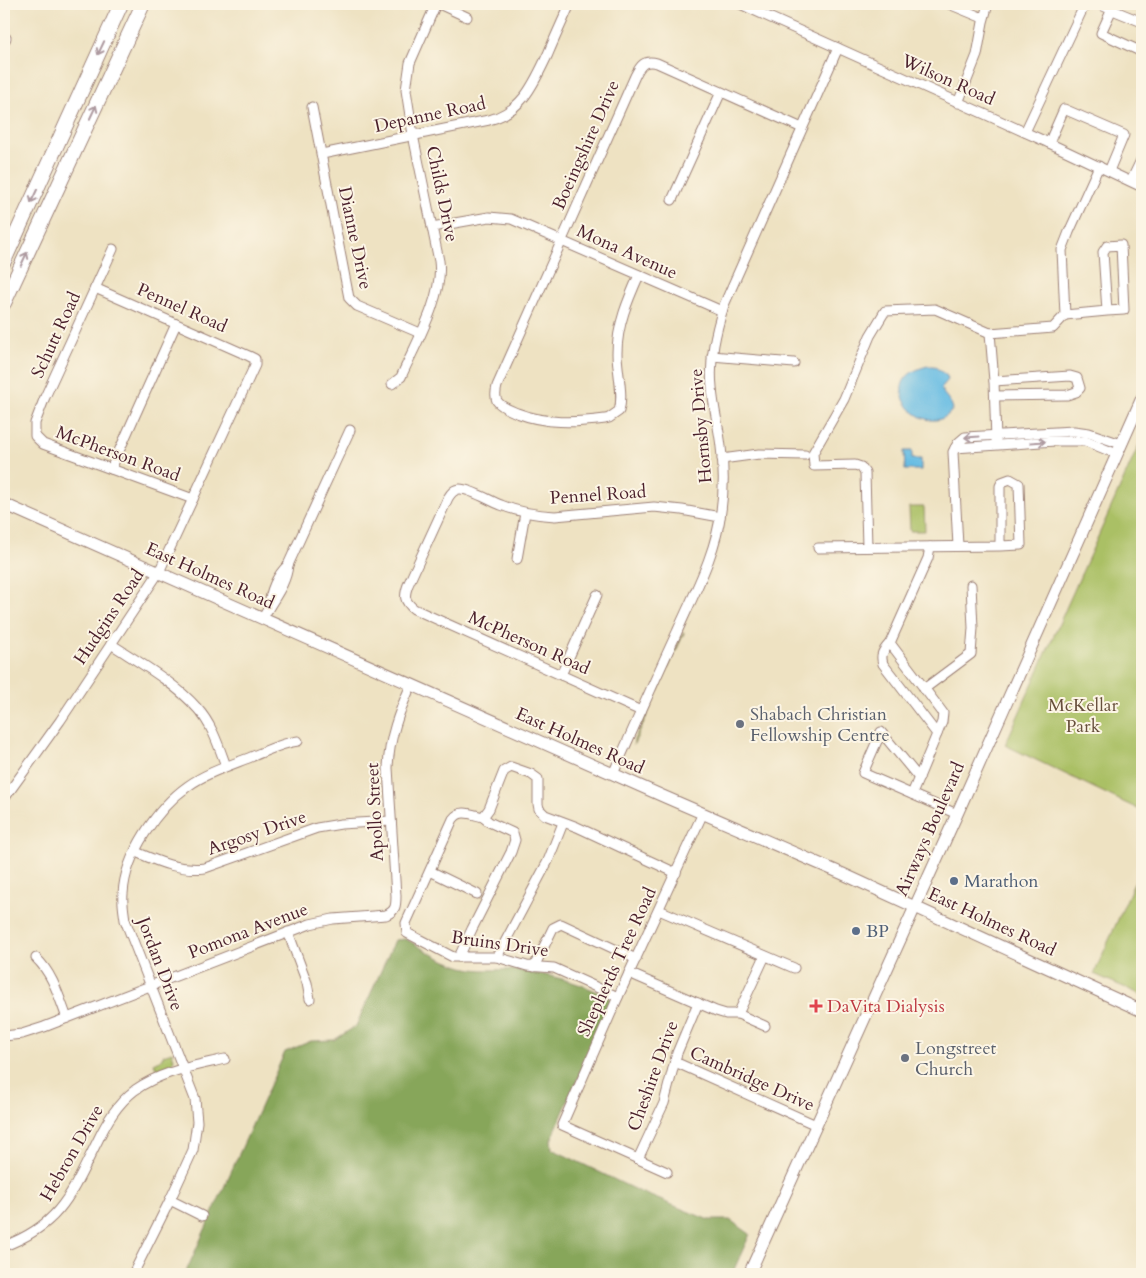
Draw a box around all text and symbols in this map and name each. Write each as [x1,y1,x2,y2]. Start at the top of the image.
one-way arrow [96,40,105,55]
street label: Wilson Road [896,48,999,112]
street label: Boeingshire Drive [546,76,626,214]
street label: Depanne Road [372,91,488,139]
one-way arrow [88,105,98,120]
street label: Childs Drive [420,144,464,244]
street label: Dianne Drive [332,184,378,292]
one-way arrow [28,188,38,203]
street label: Mona Avenue [573,219,681,285]
one-way arrow [20,252,30,267]
street label: Pennel Road [133,277,232,339]
street label: Schutt Road [25,287,87,382]
street label: Hornsby Drive [684,368,718,484]
street label: McPherson Road [52,420,184,488]
one-way arrow [965,432,981,442]
one-way arrow [1030,438,1046,447]
street label: Pennel Road [549,479,647,511]
street label: East Holmes Road [142,536,279,616]
street label: Hudgins Road [68,564,150,670]
street label: McPherson Road [464,605,594,681]
park label: McKellar Park [1048,693,1119,739]
street label: East Holmes Road [512,701,649,781]
place label: Shabach Christian Fellowship Centre [750,702,890,748]
marker: Shabach Christian Fellowship Centre [734,718,746,730]
street label: Airways Boulevard [889,757,971,900]
street label: Apollo Street [360,762,390,862]
street label: Argosy Drive [204,804,310,862]
place label: Marathon [964,869,1039,894]
marker: Marathon [948,875,960,887]
street label: East Holmes Road [924,881,1060,963]
street label: Shepherds Tree Road [571,883,663,1041]
street label: Pomona Avenue [184,897,312,965]
street label: Jordan Drive [130,911,189,1014]
place label: BP [866,919,889,944]
street label: Bruins Drive [450,925,550,963]
marker: BP [850,925,862,937]
place label: DaVita Dialysis [827,994,945,1019]
marker: DaVita Dialysis [809,999,823,1013]
street label: Cheshire Drive [621,1017,685,1135]
place label: Longstreet Church [915,1036,997,1082]
street label: Cambridge Drive [686,1040,818,1118]
marker: Longstreet Church [899,1052,911,1064]
street label: Hebron Drive [34,1100,110,1206]

